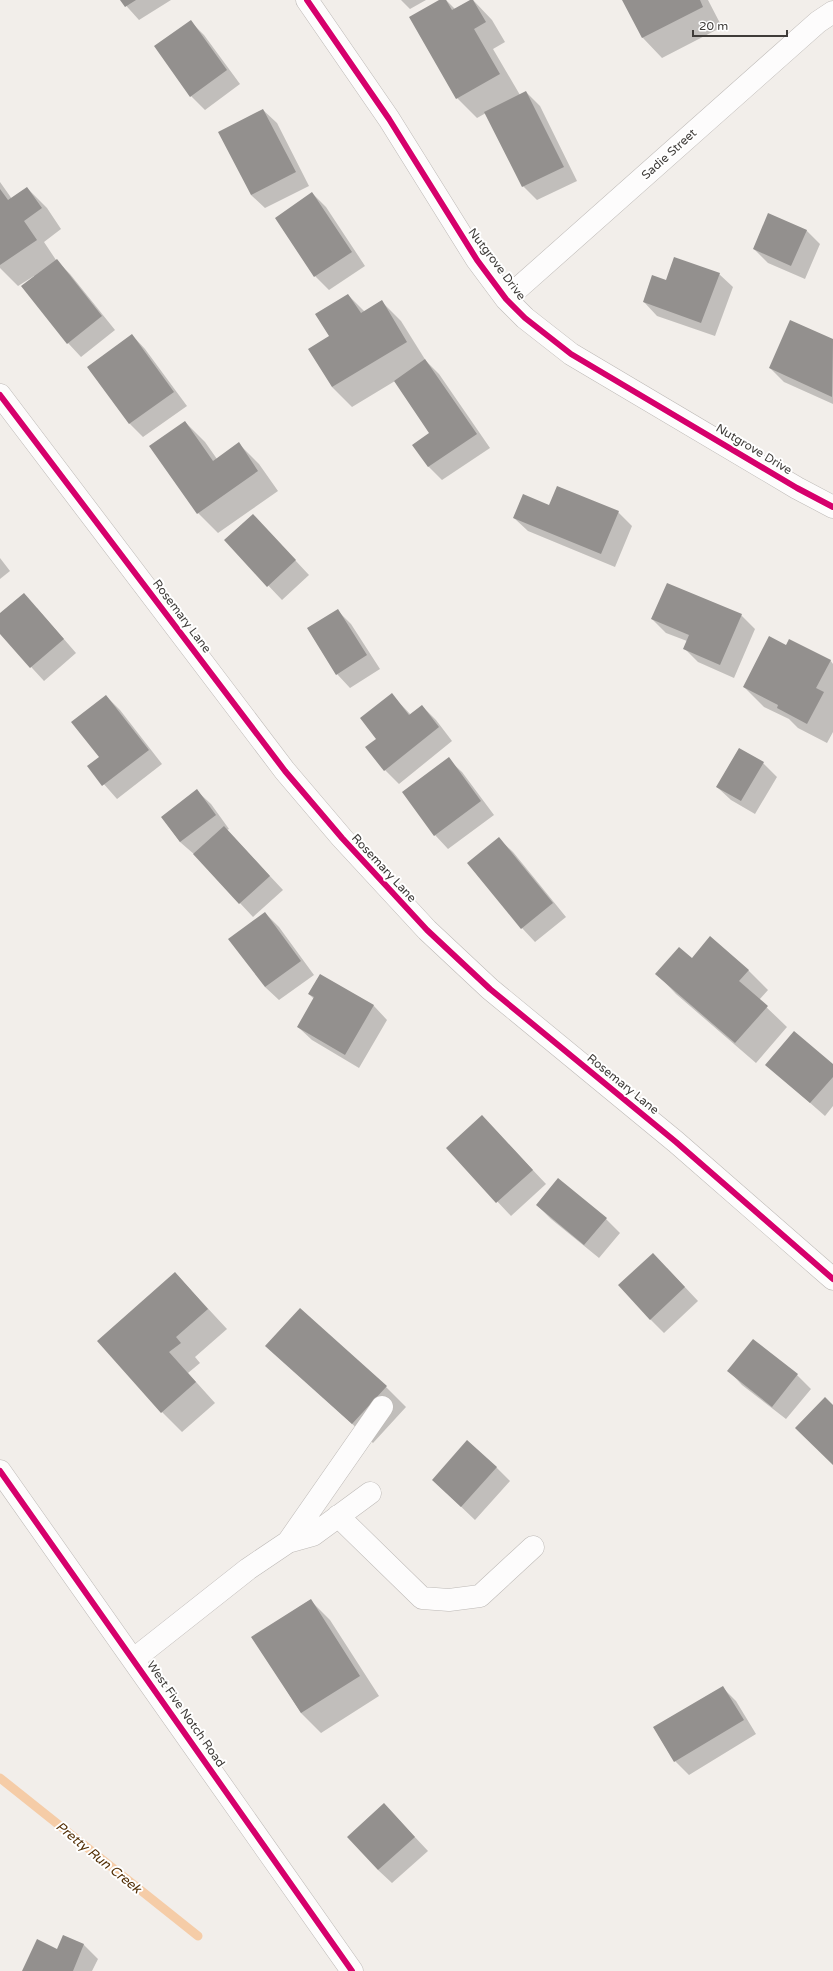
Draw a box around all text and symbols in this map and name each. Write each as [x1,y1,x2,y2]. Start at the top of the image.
scale bar [693,12,787,38]
text: 20 m [699,19,728,33]
street label: Sadie Street [639,125,700,182]
street label: Nutgrove Drive [465,225,529,303]
street label: Nutgrove Drive [713,421,795,477]
street label: Rosemary Lane [150,577,214,656]
street label: Rosemary Lane [349,831,419,905]
street label: Rosemary Lane [584,1051,662,1117]
street label: West Five Notch Road [144,1658,228,1770]
water label: Pretty Run Creek [53,1819,145,1898]

